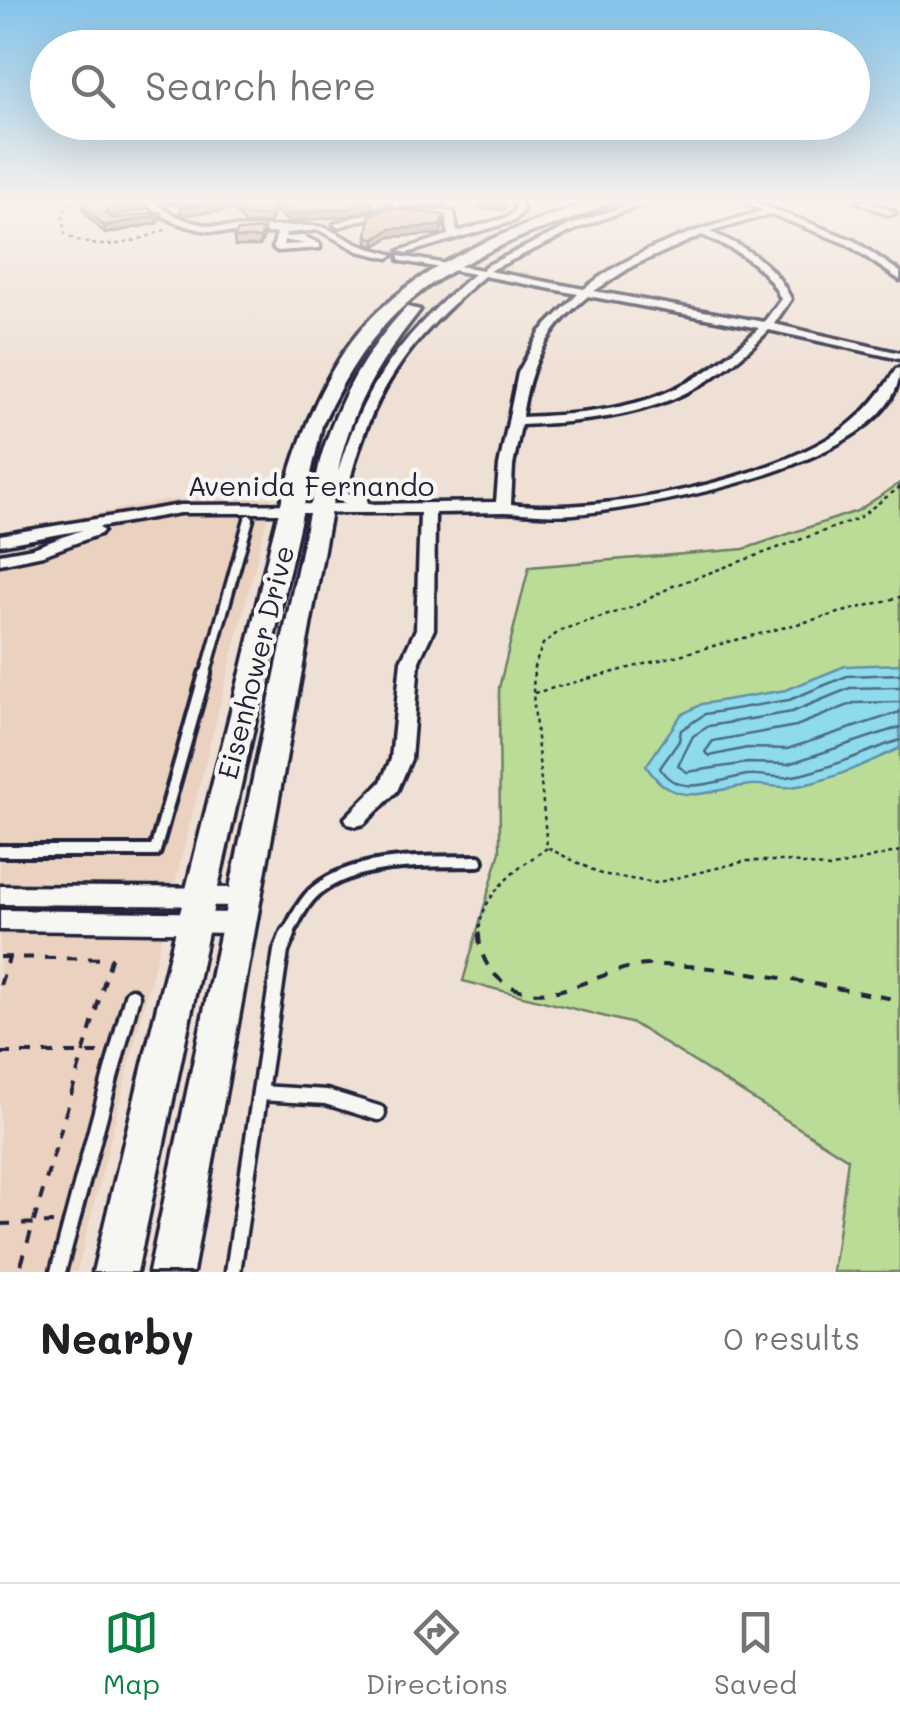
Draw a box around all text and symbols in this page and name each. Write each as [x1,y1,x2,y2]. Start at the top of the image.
search box [30,30,870,140]
icon: search [65,58,120,113]
text: Search here [145,60,376,110]
street label: Avenida Fernando [188,467,434,503]
street label: Eisenhower Drive [209,541,301,783]
text: Nearby [40,1310,194,1365]
text: 0 results [723,1316,860,1358]
tab: Map [103,1605,160,1701]
tab: Directions [366,1605,508,1701]
tab: Saved [714,1605,797,1701]

